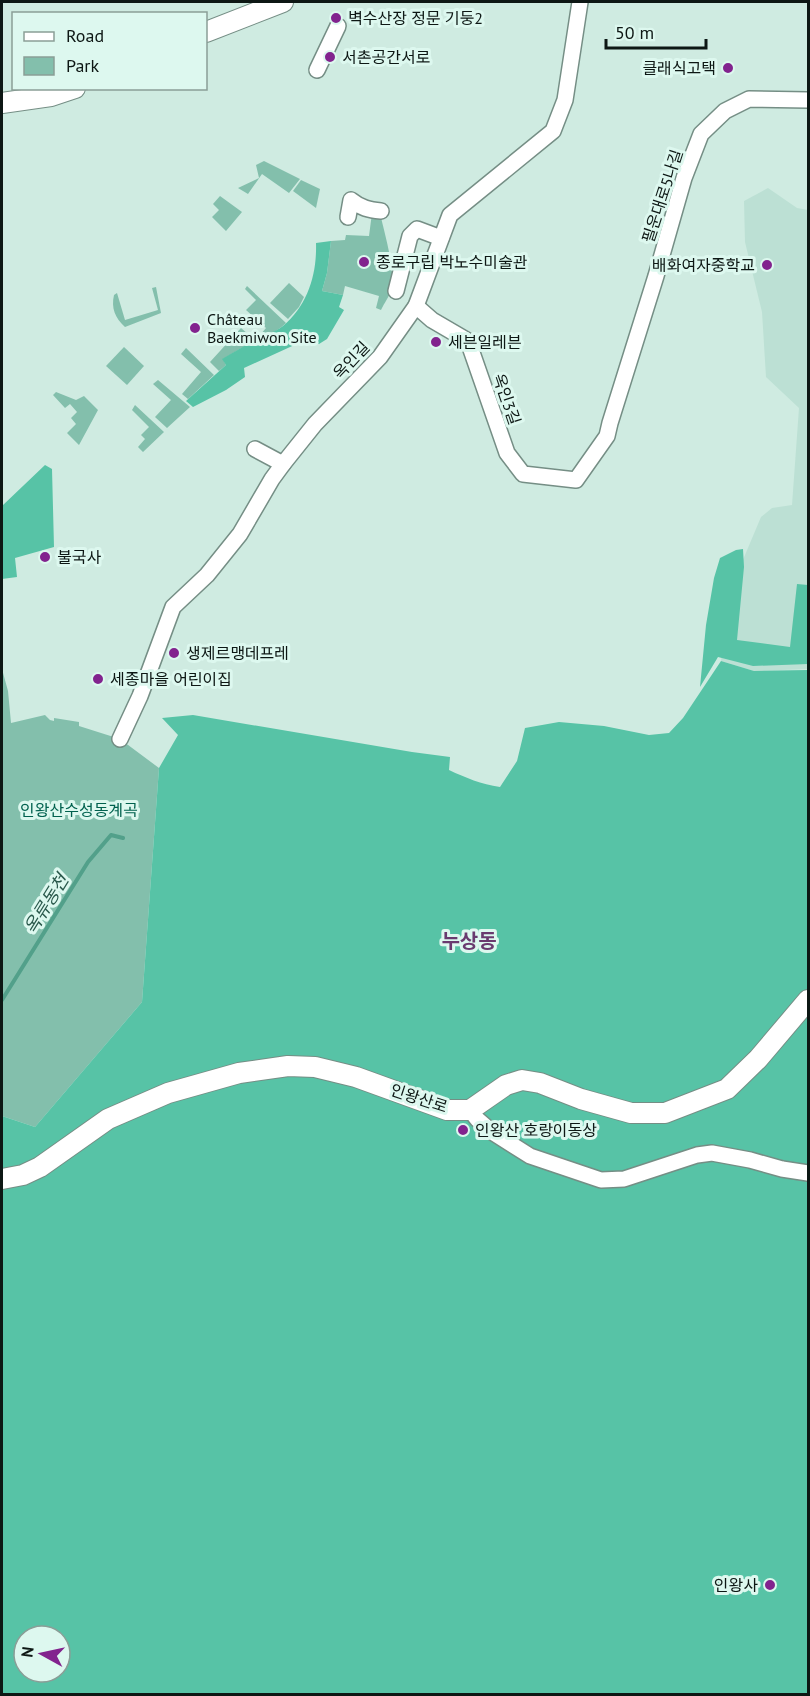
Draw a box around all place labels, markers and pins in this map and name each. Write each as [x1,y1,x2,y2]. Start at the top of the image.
place label: 벽수산장 정문 기둥2 [348,8,483,28]
marker: 벽수산장 정문 기둥2 [329,11,343,25]
place label: 서촌공간서로 [342,47,431,67]
marker: 서촌공간서로 [323,50,337,64]
place label: 클래식고택 [642,58,716,78]
marker: 클래식고택 [721,61,735,75]
place label: 종로구립 박노수미술관 [376,252,528,272]
marker: 종로구립 박노수미술관 [357,255,371,269]
place label: 배화여자중학교 [652,255,755,275]
marker: 배화여자중학교 [760,258,774,272]
place label: Château Baekmiwon Site [207,309,317,347]
marker: Château Baekmiwon Site [188,321,202,335]
place label: 세븐일레븐 [448,332,522,352]
marker: 세븐일레븐 [429,335,443,349]
place label: 불국사 [57,547,101,567]
marker: 불국사 [38,550,52,564]
place label: 생제르맹데프레 [186,643,289,663]
marker: 생제르맹데프레 [167,646,181,660]
place label: 세종마을 어린이집 [110,669,232,689]
marker: 세종마을 어린이집 [91,672,105,686]
place label: 인왕산 호랑이동상 [475,1120,597,1140]
marker: 인왕산 호랑이동상 [456,1123,470,1137]
place label: 인왕사 [714,1575,758,1595]
marker: 인왕사 [763,1578,777,1592]

